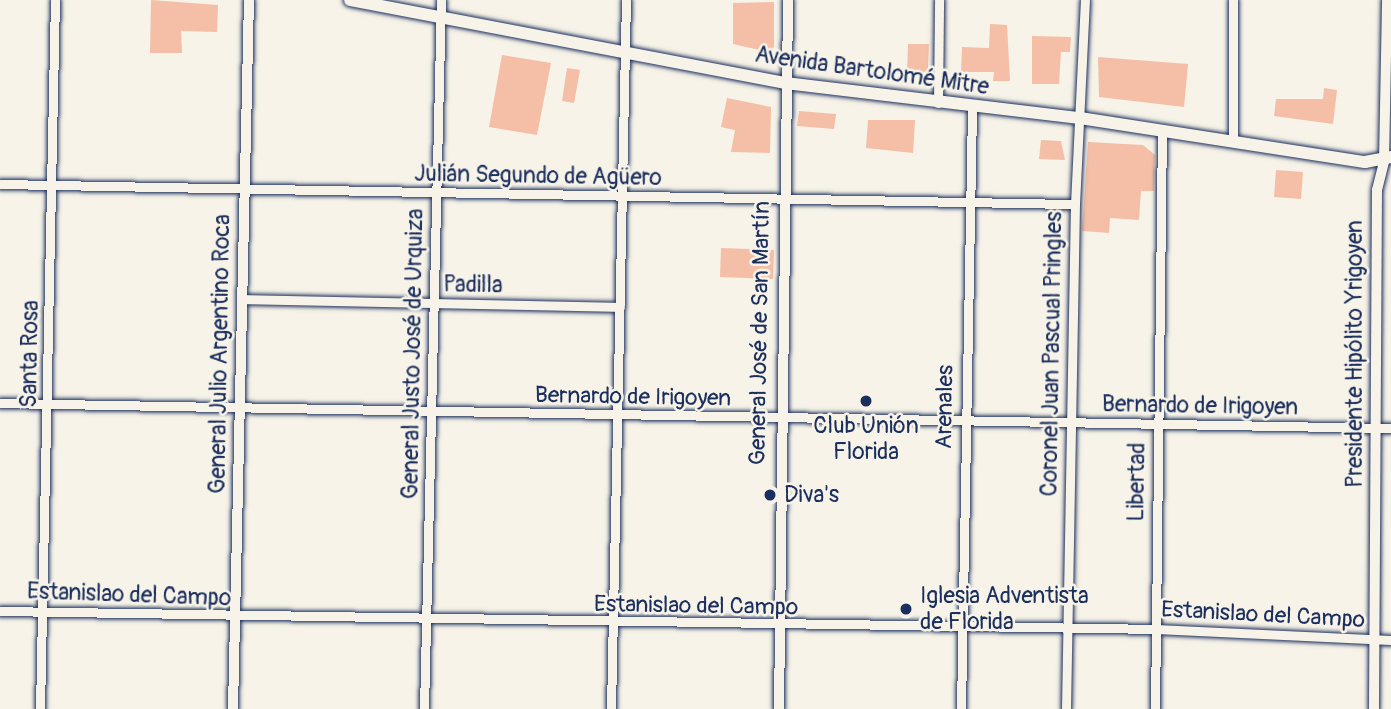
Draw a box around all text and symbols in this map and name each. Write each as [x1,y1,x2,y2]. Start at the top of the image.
street label: Avenida Bartolomé Mitre [753,41,991,101]
street label: Julián Segundo de Agüero [414,160,662,192]
street label: General José de San Martín [744,201,776,465]
street label: General Justo José de Urquiza [397,208,429,500]
street label: Coronel Juan Pascual Pringles [1036,211,1068,497]
street label: General Julio Argentino Roca [204,214,236,494]
street label: Presidente Hipólito Yrigoyen [1341,220,1369,488]
street label: Padilla [443,271,503,299]
street label: Santa Rosa [15,300,45,408]
street label: Arenales [930,365,960,449]
street label: Bernardo de Irigoyen [535,381,731,413]
street label: Bernardo de Irigoyen [1102,390,1298,422]
marker: Club Unión Florida [858,393,874,409]
place label: Club Unión Florida [813,412,919,466]
street label: Libertad [1123,442,1151,522]
place label: Diva's [784,481,839,509]
marker: Diva's [762,487,778,503]
street label: Estanislao del Campo [26,578,232,612]
place label: Iglesia Adventista de Florida [920,582,1089,636]
street label: Estanislao del Campo [594,590,798,622]
street label: Estanislao del Campo [1160,596,1366,634]
marker: Iglesia Adventista de Florida [898,601,914,617]

